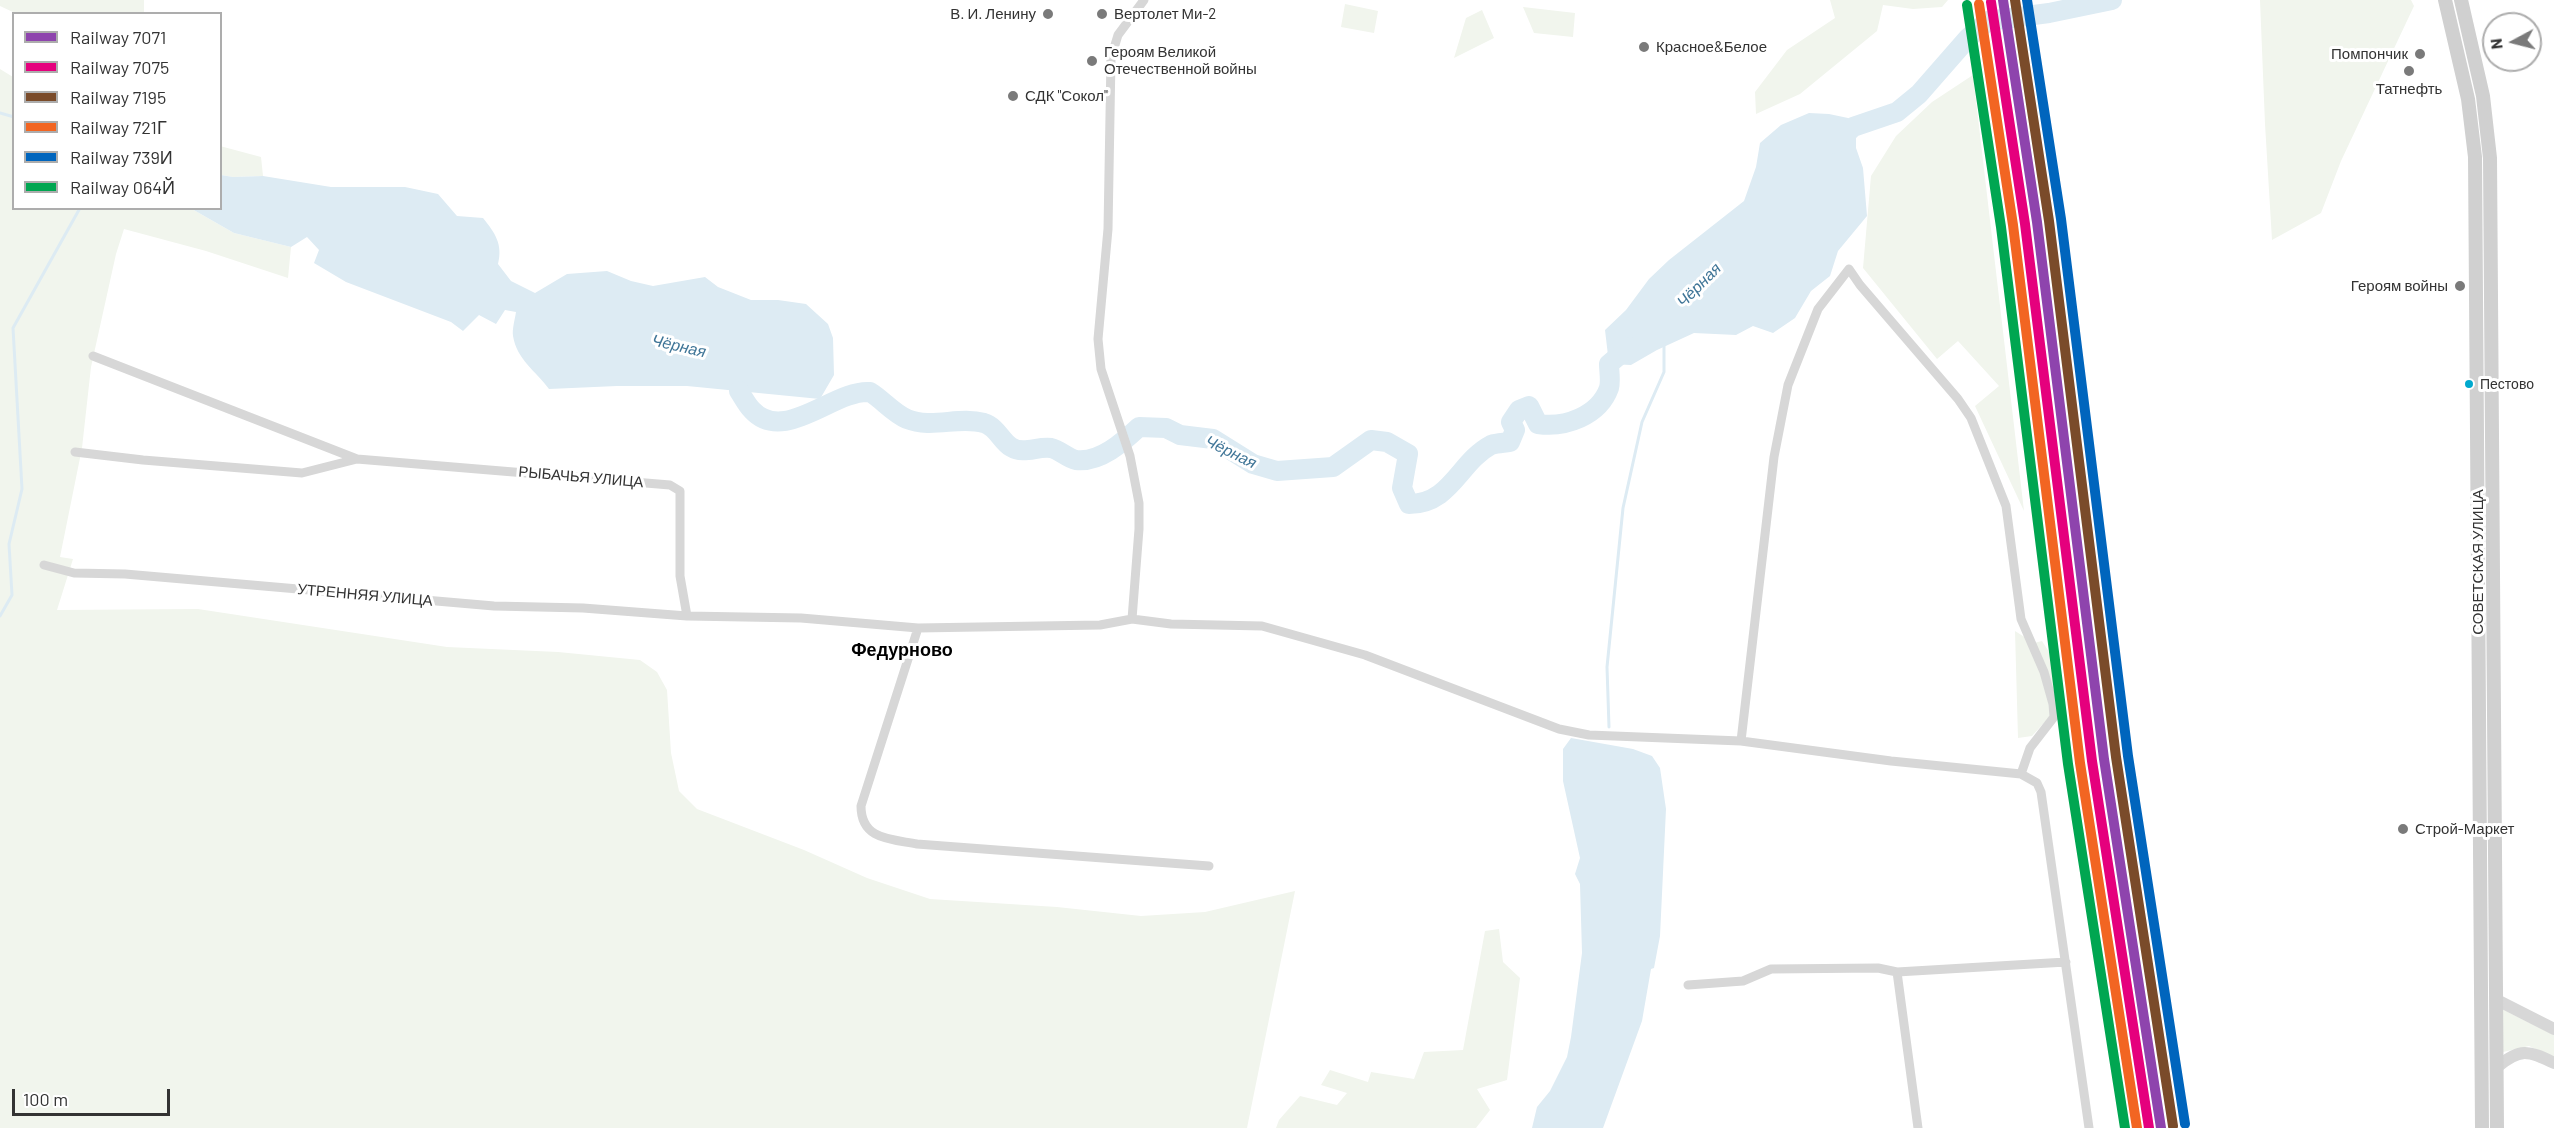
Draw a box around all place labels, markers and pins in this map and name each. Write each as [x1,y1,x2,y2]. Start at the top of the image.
place label: В. И. Ленину [950,5,1036,23]
place label: Вертолет Ми-2 [1114,5,1216,23]
marker: В. И. Ленину [1041,7,1055,21]
marker: Вертолет Ми-2 [1095,7,1109,21]
place label: Красное&Белое [1656,38,1767,56]
marker: Красное&Белое [1637,40,1651,54]
place label: Героям Великой Отечественной войны [1104,43,1257,78]
place label: Помпончик [2331,45,2408,63]
marker: Помпончик [2413,47,2427,61]
marker: Героям Великой Отечественной войны [1085,54,1099,68]
marker: Татнефть [2402,64,2416,78]
place label: Татнефть [2376,80,2442,98]
place label: СДК "Сокол" [1025,87,1108,105]
marker: СДК "Сокол" [1006,89,1020,103]
place label: Героям войны [2351,277,2448,295]
marker: Героям войны [2453,279,2467,293]
place label: Пестово [2480,376,2534,392]
marker: Пестово [2463,378,2475,390]
place label: Строй-Маркет [2415,820,2514,838]
marker: Строй-Маркет [2396,822,2410,836]

